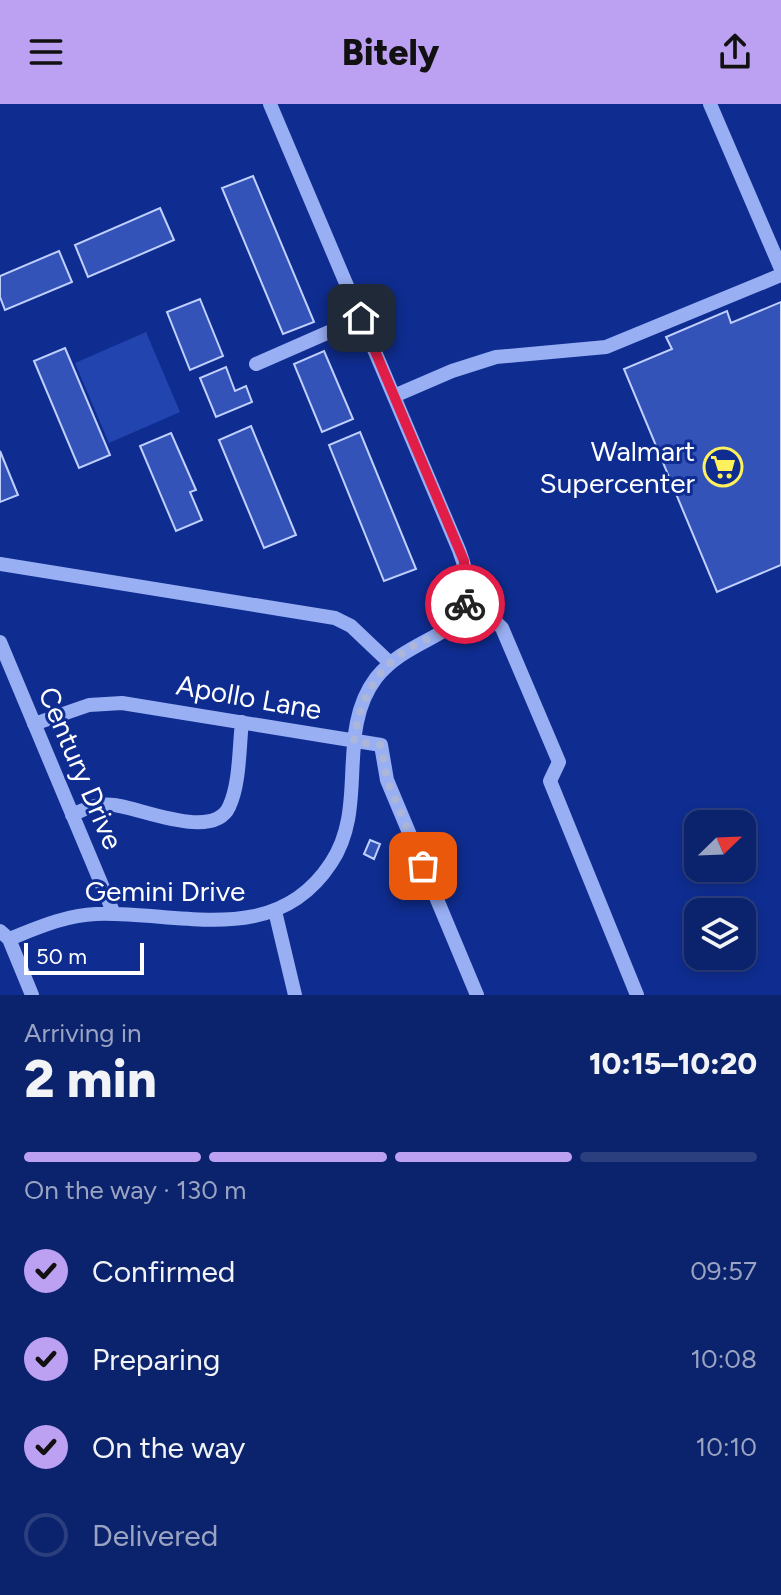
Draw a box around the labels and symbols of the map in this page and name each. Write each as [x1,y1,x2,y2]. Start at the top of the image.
pin [327,284,395,352]
place label: Walmart Supercenter [540,434,696,500]
supermarket icon: Walmart Supercenter [702,446,744,488]
courier [425,564,505,644]
street label: Apollo Lane [174,667,324,727]
street label: Century Drive [32,682,130,854]
north arrow [684,810,756,882]
pin [389,832,457,900]
street label: Gemini Drive [85,874,245,908]
scale bar [24,939,144,975]

